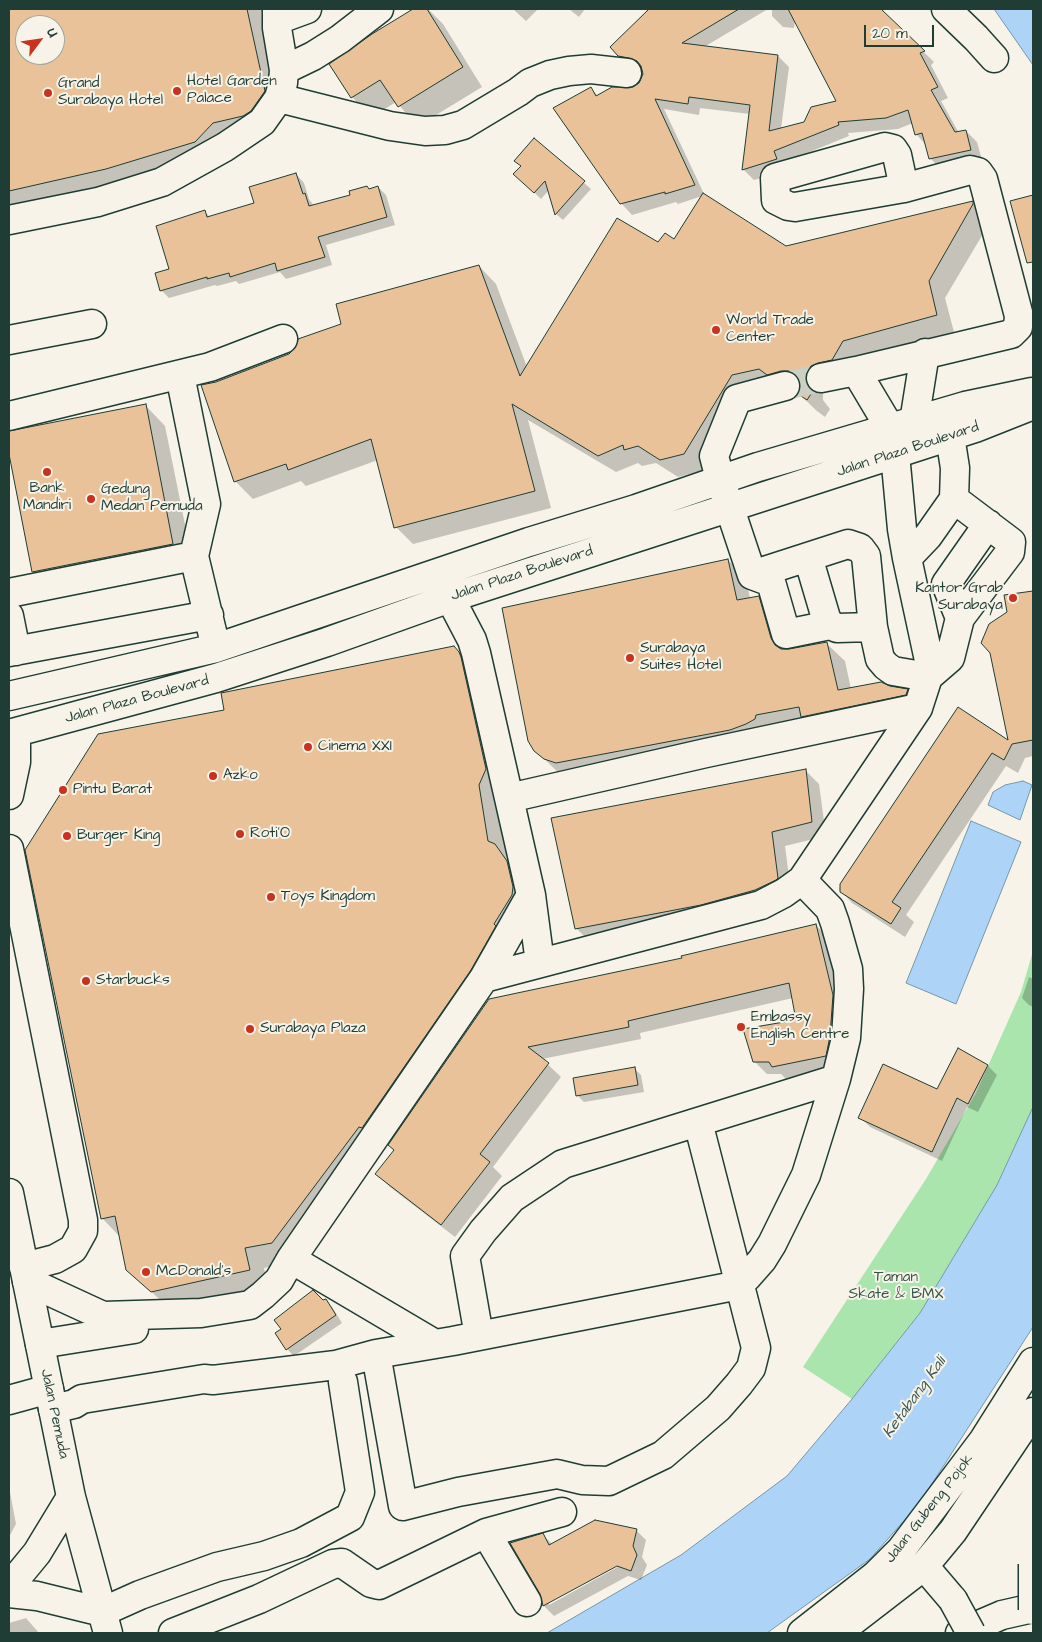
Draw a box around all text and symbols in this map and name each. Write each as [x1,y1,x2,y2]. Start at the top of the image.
north arrow [15,15,65,65]
scale bar [867,15,937,47]
text: 20 m [872,23,908,44]
text: U [41,24,63,41]
place label: Hotel Garden Palace [187,73,277,108]
place label: Grand Surabaya Hotel [58,75,163,110]
marker: Hotel Garden Palace [171,85,183,97]
marker: Grand Surabaya Hotel [42,87,54,99]
place label: World Trade Center [726,312,814,347]
marker: World Trade Center [710,324,722,336]
street label: Jalan Plaza Boulevard [835,419,981,481]
marker: Bank Mandiri [41,466,53,478]
place label: Bank Mandiri [23,480,71,515]
place label: Gedung Medan Pemuda [101,481,203,516]
marker: Gedung Medan Pemuda [85,493,97,505]
street label: Jalan Plaza Boulevard [449,543,595,605]
place label: Kantor Grab Surabaya [915,580,1003,615]
marker: Kantor Grab Surabaya [1007,592,1019,604]
place label: Surabaya Suites Hotel [640,640,721,675]
marker: Surabaya Suites Hotel [624,652,636,664]
street label: Jalan Plaza Boulevard [63,672,211,728]
place label: Cinema XXI [318,738,392,756]
marker: Cinema XXI [302,741,314,753]
place label: Azko [223,767,258,785]
marker: Azko [207,770,219,782]
place label: Pintu Barat [73,781,152,799]
marker: Pintu Barat [57,784,69,796]
place label: Roti'O [250,825,290,843]
place label: Burger King [77,827,160,845]
marker: Roti'O [234,828,246,840]
marker: Burger King [61,830,73,842]
place label: Toys Kingdom [281,888,375,906]
marker: Toys Kingdom [265,891,277,903]
place label: Starbucks [96,972,170,990]
marker: Starbucks [80,975,92,987]
place label: Embassy English Centre [751,1009,849,1044]
place label: Surabaya Plaza [260,1020,366,1038]
marker: Embassy English Centre [735,1021,747,1033]
marker: Surabaya Plaza [244,1023,256,1035]
place label: McDonald's [156,1263,231,1281]
marker: McDonald's [140,1266,152,1278]
park label: Taman Skate & BMX [849,1269,943,1304]
water label: Ketabang Kali [879,1354,951,1442]
street label: Jalan Pemuda [36,1367,72,1461]
street label: Jalan Gubeng Pojok [882,1451,978,1567]

